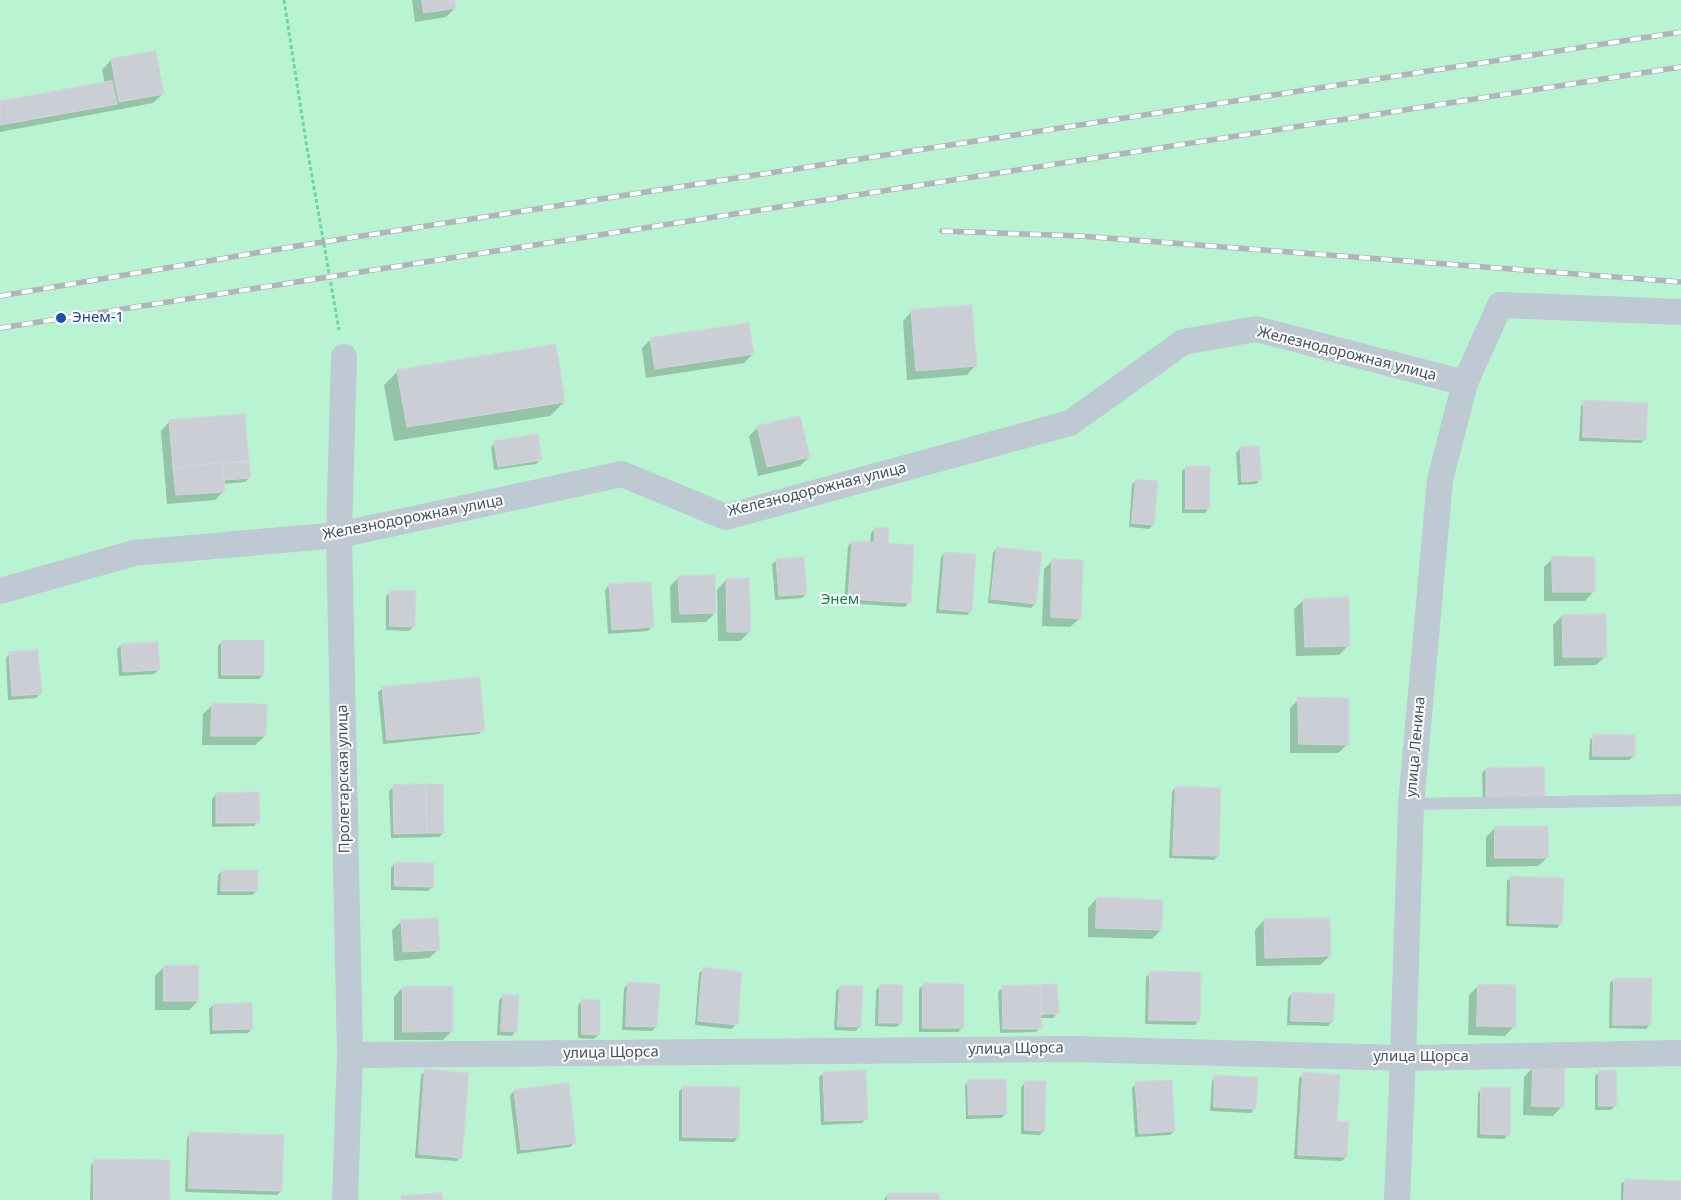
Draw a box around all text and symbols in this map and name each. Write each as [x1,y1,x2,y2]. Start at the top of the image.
place label: Энем-1 [72,309,124,327]
marker: Энем-1 [54,311,68,325]
street label: Железнодорожная улица [1256,323,1438,385]
street label: Железнодорожная улица [726,459,908,521]
street label: Железнодорожная улица [321,492,505,544]
park label: Энем [821,591,859,609]
street label: улица Ленина [1403,696,1429,798]
street label: Пролетарская улица [334,704,354,854]
street label: улица Щорса [968,1039,1064,1059]
street label: улица Щорса [563,1043,659,1063]
street label: улица Щорса [1373,1048,1469,1066]

